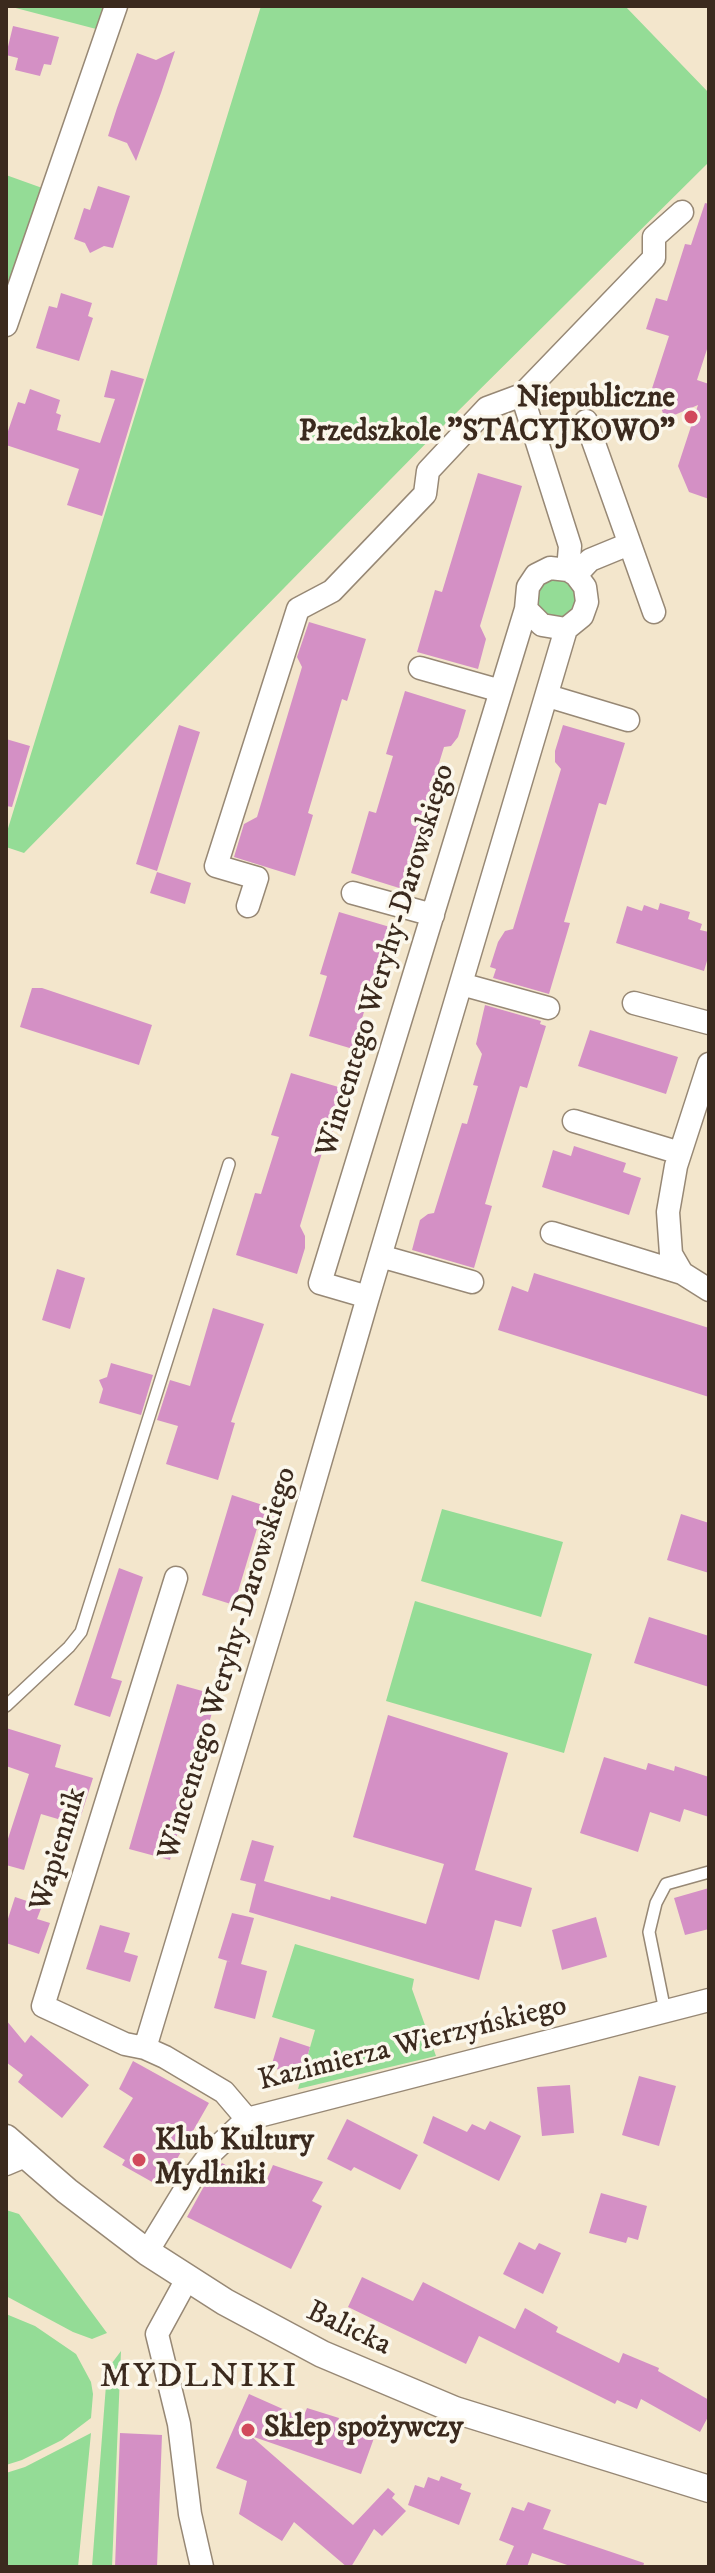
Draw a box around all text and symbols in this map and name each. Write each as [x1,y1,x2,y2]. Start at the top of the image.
place label: Niepubliczne Przedszkole "STACYJKOWO" [299,382,675,452]
marker: Niepubliczne Przedszkole "STACYJKOWO" [682,408,700,426]
street label: Wincentego Weryhy-Darowskiego [310,760,464,1162]
street label: Wincentego Weryhy-Darowskiego [152,1463,306,1865]
street label: Wapiennik [24,1784,96,1916]
street label: Kazimierza Wierzyńskiego [255,1989,571,2101]
place label: Klub Kultury Mydlniki [155,2125,314,2196]
marker: Klub Kultury Mydlniki [130,2151,148,2169]
street label: Balicka [300,2295,396,2365]
district label: MYDLNIKI [100,2359,298,2399]
place label: Sklep spożywczy [264,2412,463,2448]
marker: Sklep spożywczy [239,2421,257,2439]

